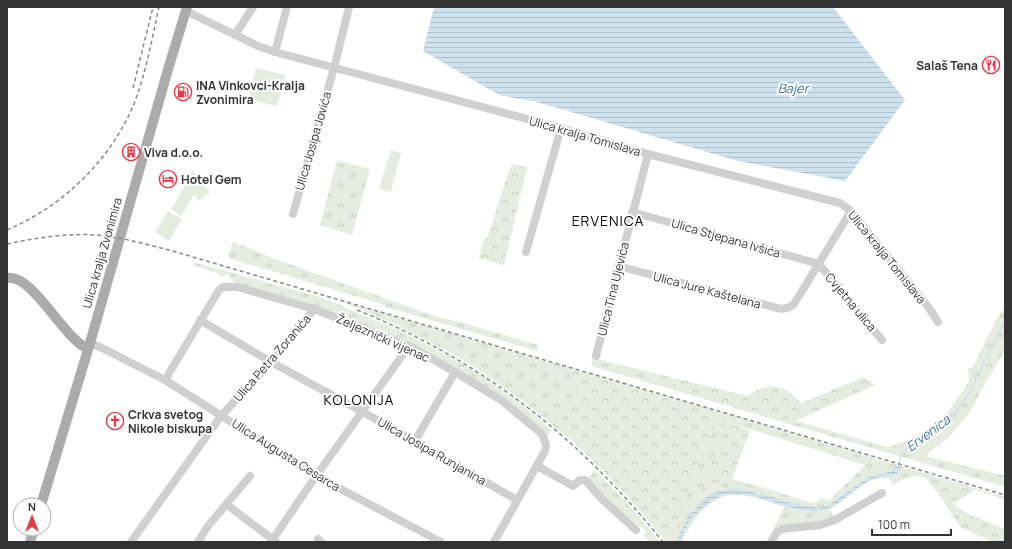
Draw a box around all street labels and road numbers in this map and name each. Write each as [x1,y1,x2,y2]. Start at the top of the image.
street label: Ulica Josipa Jovića [291,90,335,192]
street label: Ulica kralja Tomislava [527,112,643,160]
street label: Ulica kralja Zvonimira [78,196,126,310]
street label: Ulica kralja Tomislava [844,207,930,307]
street label: Ulica Stjepana Ivšića [669,214,783,262]
street label: Ulica Tina Ujevića [593,240,633,338]
street label: Ulica Jure Kaštelana [651,267,763,313]
street label: Cvjetna ulica [821,269,881,335]
street label: Željeznički vijenac [334,310,433,366]
street label: Ulica Petra Zoranića [229,311,315,405]
street label: Ulica Josipa Runjanina [375,413,489,489]
street label: Ulica Augusta Cesarca [229,415,343,495]

